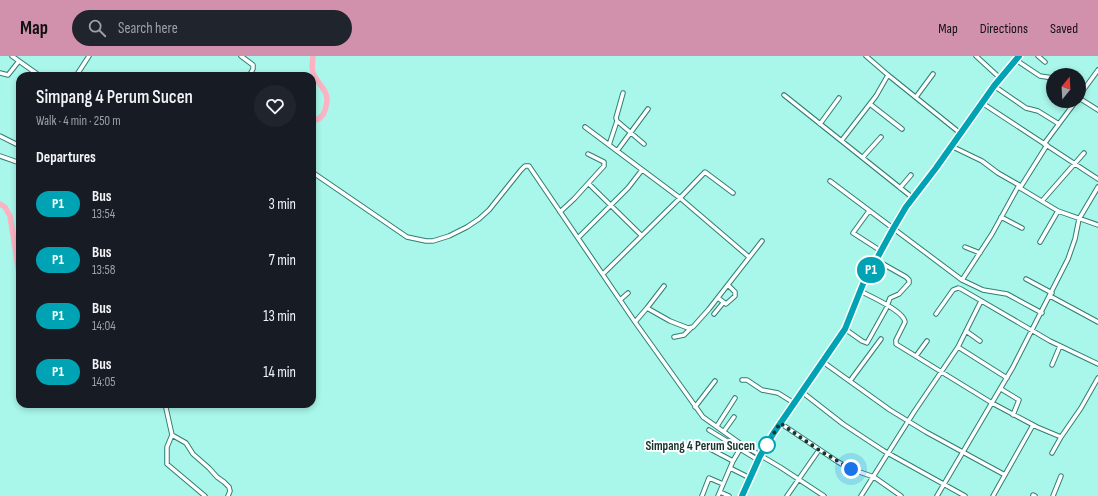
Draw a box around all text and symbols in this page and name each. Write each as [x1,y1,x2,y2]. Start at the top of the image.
search box [72,10,352,46]
text: Map [20,17,48,40]
icon: search [86,17,108,39]
text: Search here [118,19,178,38]
text: Map [938,20,958,37]
text: Directions [980,20,1028,37]
text: Saved [1050,20,1078,37]
north arrow [1046,68,1086,108]
map controls [1046,68,1086,108]
button: heart [254,85,296,127]
text: Simpang 4 Perum Sucen [36,86,193,109]
text: Walk · 4 min · 250 m [36,113,121,129]
text: Departures [36,148,96,167]
text: Bus [92,187,111,206]
text: P1 [52,195,64,212]
text: 3 min [268,195,296,214]
text: 13:54 [92,206,115,222]
text: Bus [92,243,111,262]
text: P1 [52,251,64,268]
text: 7 min [269,251,296,270]
line badge: P1 [853,257,889,283]
text: P1 [865,261,877,278]
text: 13:58 [92,262,115,278]
text: Bus [92,299,111,318]
text: P1 [52,307,64,324]
text: 13 min [263,307,296,326]
text: 14:04 [92,318,116,334]
text: Bus [92,355,111,374]
text: P1 [52,363,64,380]
text: 14 min [263,363,296,382]
text: 14:05 [92,374,115,390]
marker: Simpang 4 Perum Sucen [758,436,776,454]
place label: Simpang 4 Perum Sucen [645,438,755,454]
your location [841,459,861,479]

